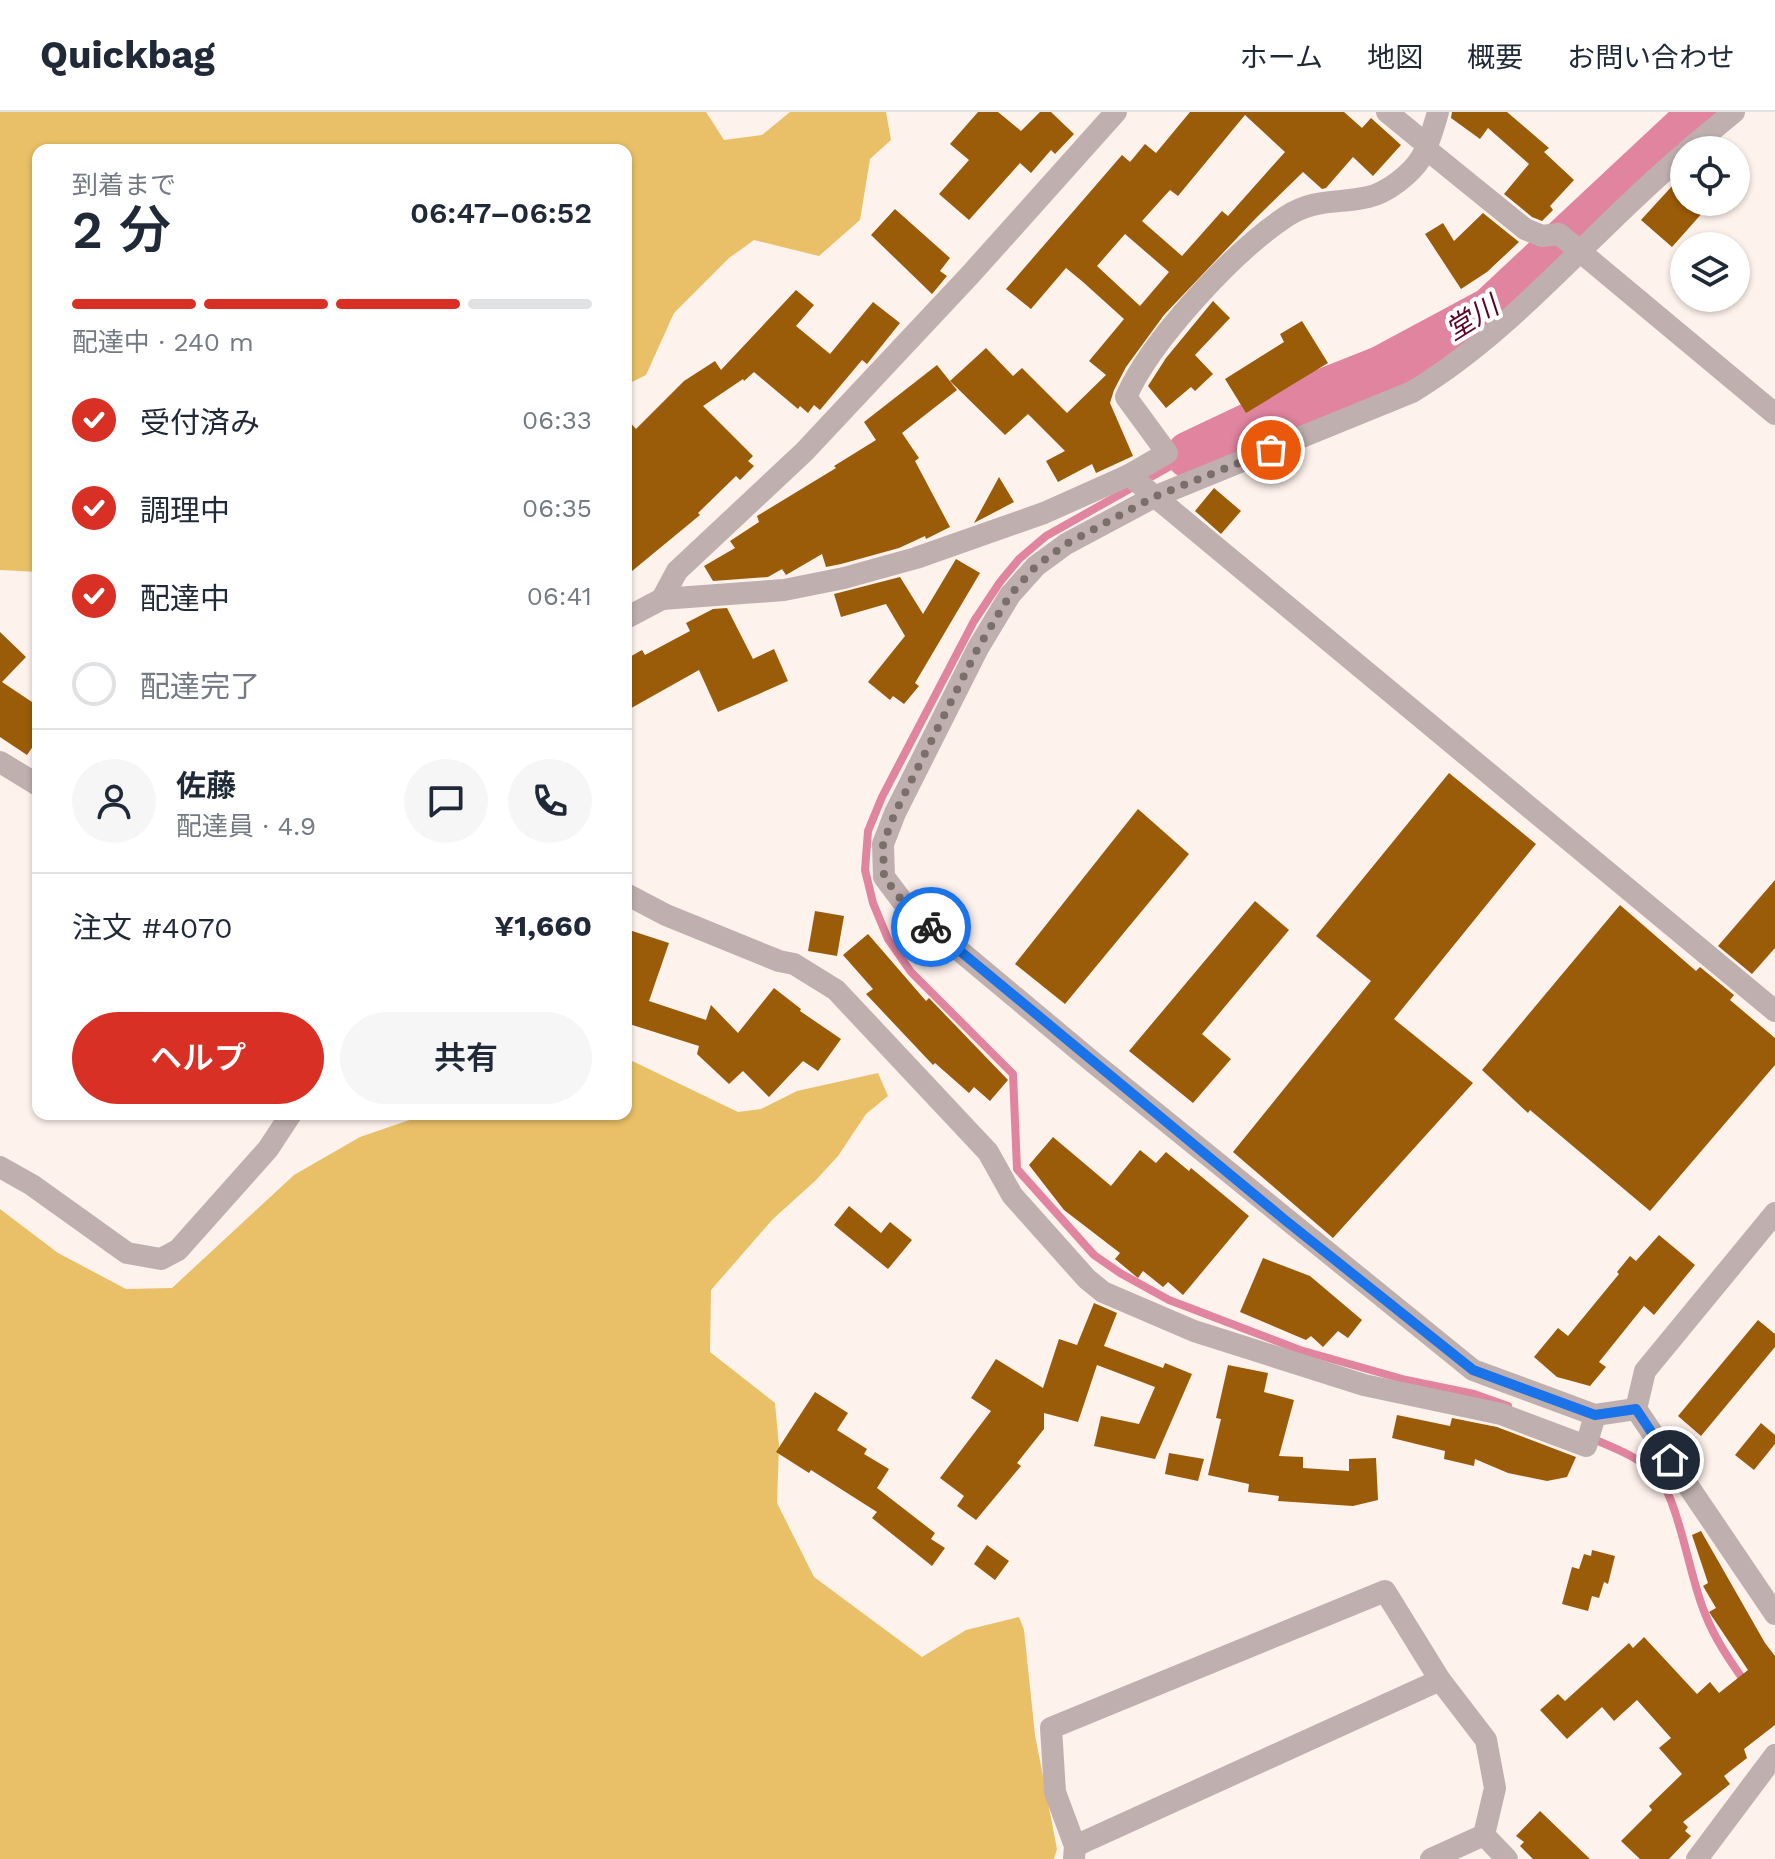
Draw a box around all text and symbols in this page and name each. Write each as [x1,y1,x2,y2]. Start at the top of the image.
text: Quickbag [40,33,215,77]
text: ホーム [1240,41,1323,74]
text: 地図 [1367,41,1423,74]
text: 概要 [1467,41,1523,74]
text: お問い合わせ [1567,41,1735,74]
map controls [1670,136,1750,312]
button: locate [1670,136,1750,216]
text: 到着まで [72,170,176,200]
text: 06:47–06:52 [410,195,592,230]
text: 2 分 [72,200,171,261]
button: layers [1670,232,1750,312]
water label: 堂川 [1440,288,1507,347]
text: 配達中 · 240 m [72,327,254,357]
icon: check [72,398,116,442]
text: 受付済み [140,405,260,440]
text: 06:33 [522,405,592,435]
pin [1237,416,1305,484]
icon: bag [1249,428,1293,472]
icon: check [72,486,116,530]
text: 調理中 [140,493,230,528]
text: 06:35 [522,493,592,523]
icon: check [72,574,116,618]
text: 配達中 [140,581,230,616]
text: 06:41 [527,581,592,611]
text: 配達完了 [140,669,260,704]
button: person [72,759,156,843]
button: chat [404,759,488,843]
button: phone [508,759,592,843]
text: 佐藤 [176,768,236,803]
text: 配達員 · 4.9 [176,811,316,841]
courier [891,887,971,967]
icon: bike [909,905,953,949]
text: ¥1,660 [494,908,592,943]
text: 注文 #4070 [72,910,233,945]
button: ヘルプ [72,1012,324,1104]
button: 共有 [340,1012,592,1104]
pin [1636,1426,1704,1494]
icon: home [1648,1438,1692,1482]

